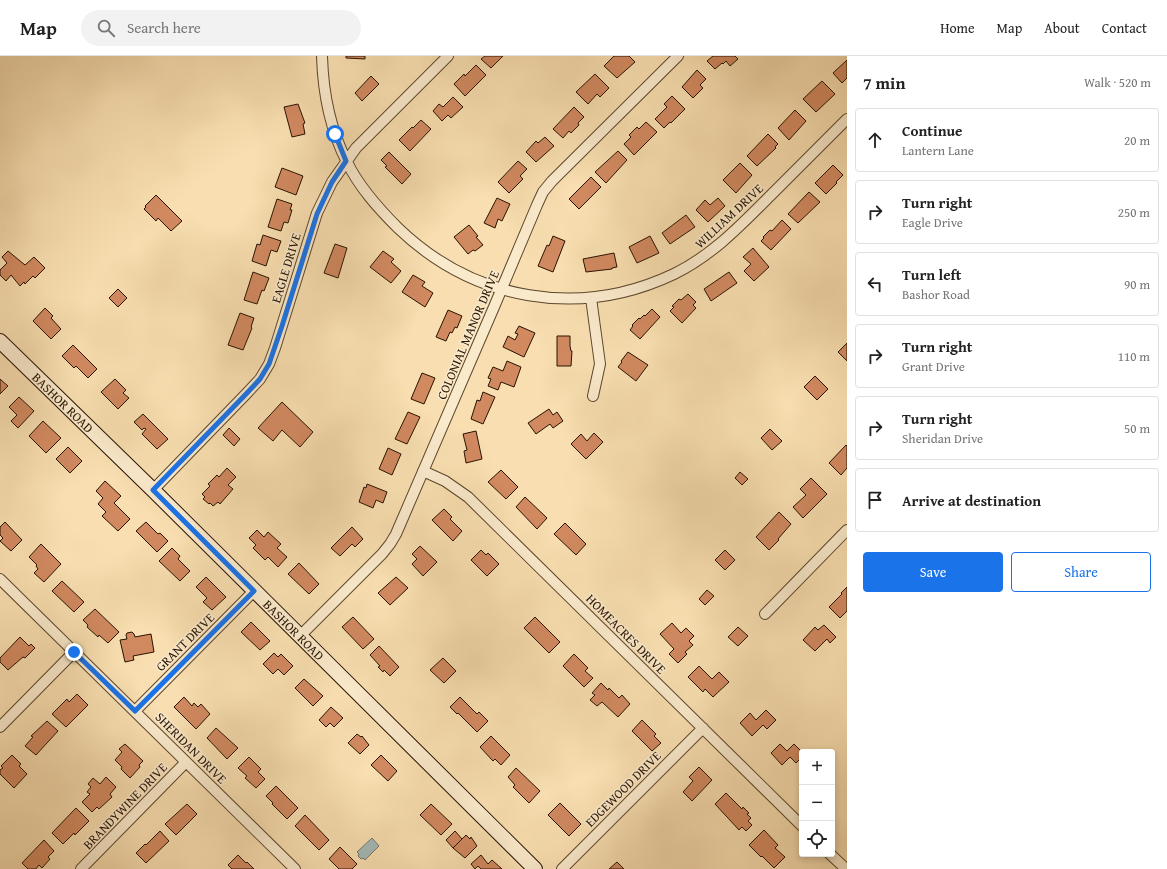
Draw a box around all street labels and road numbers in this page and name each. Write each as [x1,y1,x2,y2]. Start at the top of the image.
street label: WILLIAM DRIVE [690,179,768,253]
street label: EAGLE DRIVE [266,230,306,305]
street label: COLONIAL MANOR DRIVE [432,267,504,402]
street label: BASHOR ROAD [28,368,98,437]
street label: HOMEACRES DRIVE [582,590,671,679]
street label: BASHOR ROAD [259,595,329,665]
street label: GRANT DRIVE [151,608,219,676]
street label: SHERIDAN DRIVE [151,708,231,788]
street label: EDGEWOOD DRIVE [581,746,666,831]
street label: BRANDYWINE DRIVE [79,758,172,854]

